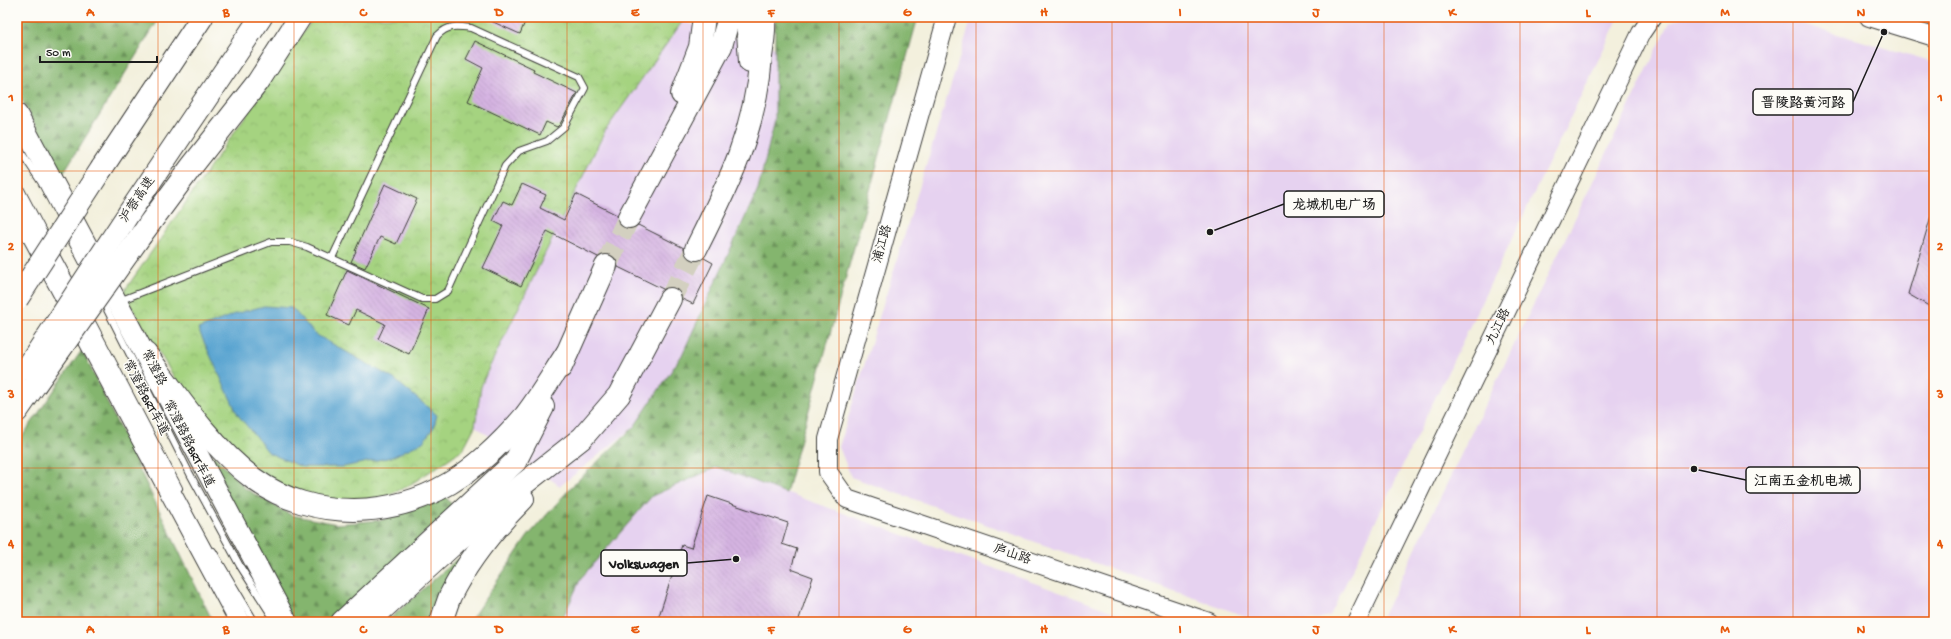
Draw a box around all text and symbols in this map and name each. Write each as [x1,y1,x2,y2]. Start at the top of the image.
text: A [85,6,95,21]
text: B [222,6,231,21]
text: C [358,6,368,21]
text: D [494,6,504,21]
text: E [631,6,640,21]
text: F [767,6,776,21]
text: G [903,6,912,21]
text: H [1040,6,1048,21]
text: I [1178,6,1182,21]
text: J [1312,6,1321,21]
text: K [1447,6,1457,21]
text: L [1586,6,1592,21]
text: M [1720,6,1730,21]
text: N [1857,6,1866,21]
scale bar [40,38,157,64]
text: 50 m [46,47,71,61]
callout: 晋陵路黄河路 [1753,89,1853,115]
text: 1 [7,91,14,106]
text: 1 [1936,91,1943,106]
text: 晋陵路黄河路 [1761,95,1845,113]
street label: 沪蓉高速 [116,174,159,226]
callout: 龙城机电广场 [1284,191,1384,217]
text: 龙城机电广场 [1292,197,1376,215]
street label: 浦江路 [869,223,896,265]
text: 2 [8,240,15,255]
text: 2 [1937,240,1944,255]
street label: 九江路 [1483,306,1514,348]
street label: 常澄路 [137,347,170,389]
street label: 常澄路BRT车道 [119,357,172,438]
text: 3 [7,388,15,403]
text: 3 [1936,388,1944,403]
street label: 常澄路路BRT车道 [159,397,217,490]
callout: 江南五金机电城 [1746,467,1860,493]
text: 江南五金机电城 [1754,474,1852,491]
text: 4 [7,537,15,552]
text: 4 [1936,537,1944,552]
street label: 庐山路 [991,541,1033,568]
callout: Volkswagen [601,550,687,576]
text: Volkswagen [608,557,679,574]
text: A [85,623,95,638]
text: B [222,623,231,638]
text: C [358,623,368,638]
text: D [494,623,504,638]
text: E [631,623,640,638]
text: F [767,623,776,638]
text: G [903,623,912,638]
text: H [1040,623,1048,638]
text: I [1178,623,1182,638]
text: J [1312,623,1321,638]
text: K [1447,623,1457,638]
text: L [1586,623,1592,638]
text: M [1720,623,1730,638]
text: N [1857,623,1866,638]

